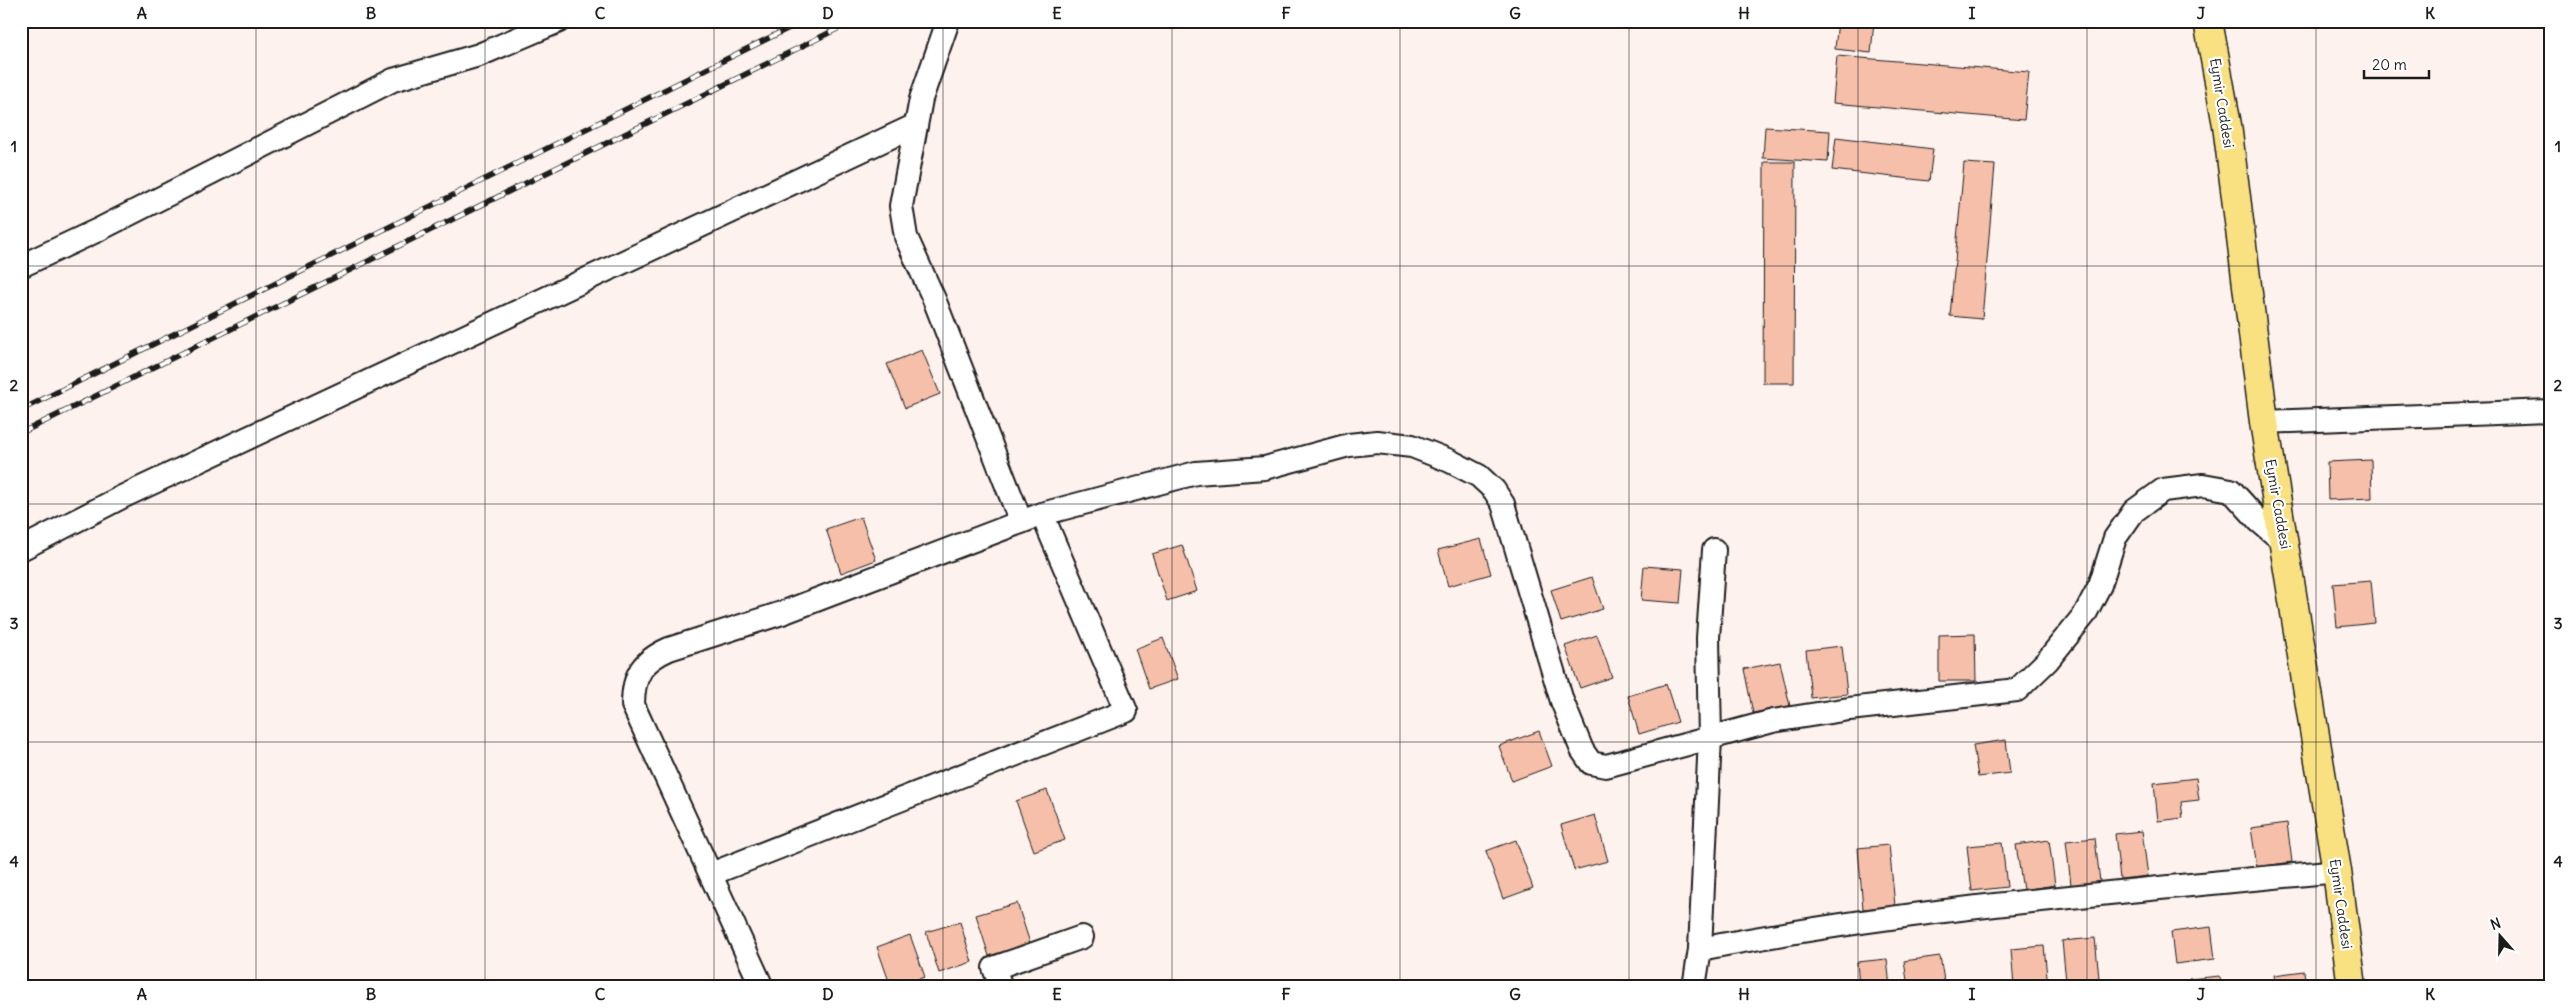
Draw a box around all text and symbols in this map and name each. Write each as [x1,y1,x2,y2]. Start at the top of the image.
text: A [137,3,147,23]
text: B [366,3,377,23]
text: C [595,3,606,23]
text: D [822,3,834,23]
text: E [1052,3,1062,23]
text: F [1281,3,1291,23]
text: G [1509,3,1521,23]
text: H [1738,3,1750,23]
text: I [1969,3,1976,23]
text: J [2197,3,2206,23]
text: K [2425,3,2435,23]
scale bar [2364,48,2430,80]
text: 20 m [2372,55,2407,74]
street label: Eymir Caddesi [2206,57,2238,149]
text: 1 [11,136,17,156]
text: 1 [2555,136,2561,156]
text: 2 [10,375,19,395]
text: 2 [2554,375,2563,395]
street label: Eymir Caddesi [2261,458,2295,550]
text: 3 [9,613,19,633]
text: 3 [2553,613,2563,633]
text: 4 [9,851,19,871]
text: 4 [2553,851,2563,871]
street label: Eymir Caddesi [2326,858,2356,950]
north arrow [2474,910,2524,960]
text: N [2488,914,2503,934]
text: A [137,984,147,1004]
text: B [366,984,377,1004]
text: C [595,984,606,1004]
text: D [822,984,834,1004]
text: E [1052,984,1062,1004]
text: F [1281,984,1291,1004]
text: G [1509,984,1521,1004]
text: H [1738,984,1750,1004]
text: I [1969,984,1976,1004]
text: J [2197,984,2206,1004]
text: K [2425,984,2435,1004]

